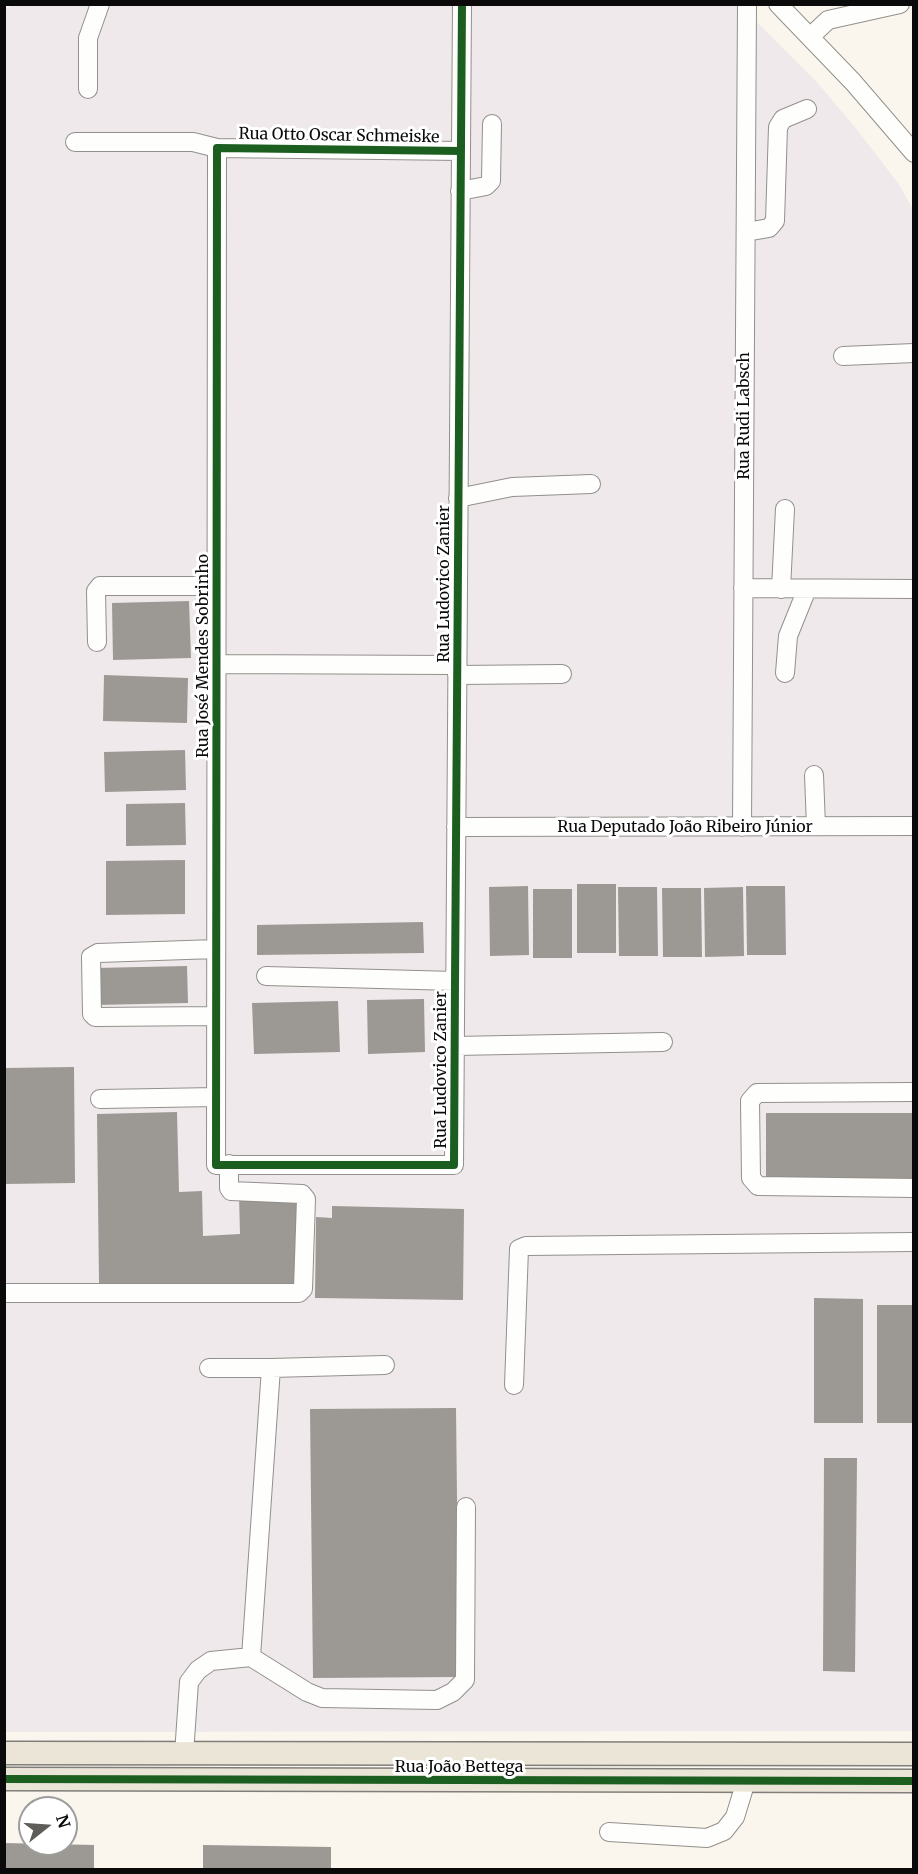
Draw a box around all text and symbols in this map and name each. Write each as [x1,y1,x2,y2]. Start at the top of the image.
street label: Rua Otto Oscar Schmeiske [238,125,440,147]
street label: Rua Rudi Labsch [734,352,754,480]
street label: Rua Ludovico Zanier [434,505,454,663]
street label: Rua José Mendes Sobrinho [193,554,213,758]
street label: Rua Deputado João Ribeiro Júnior [557,817,813,837]
street label: Rua Ludovico Zanier [431,991,451,1149]
street label: Rua João Bettega [395,1757,523,1777]
north arrow [18,1796,78,1856]
text: N [52,1812,75,1830]

